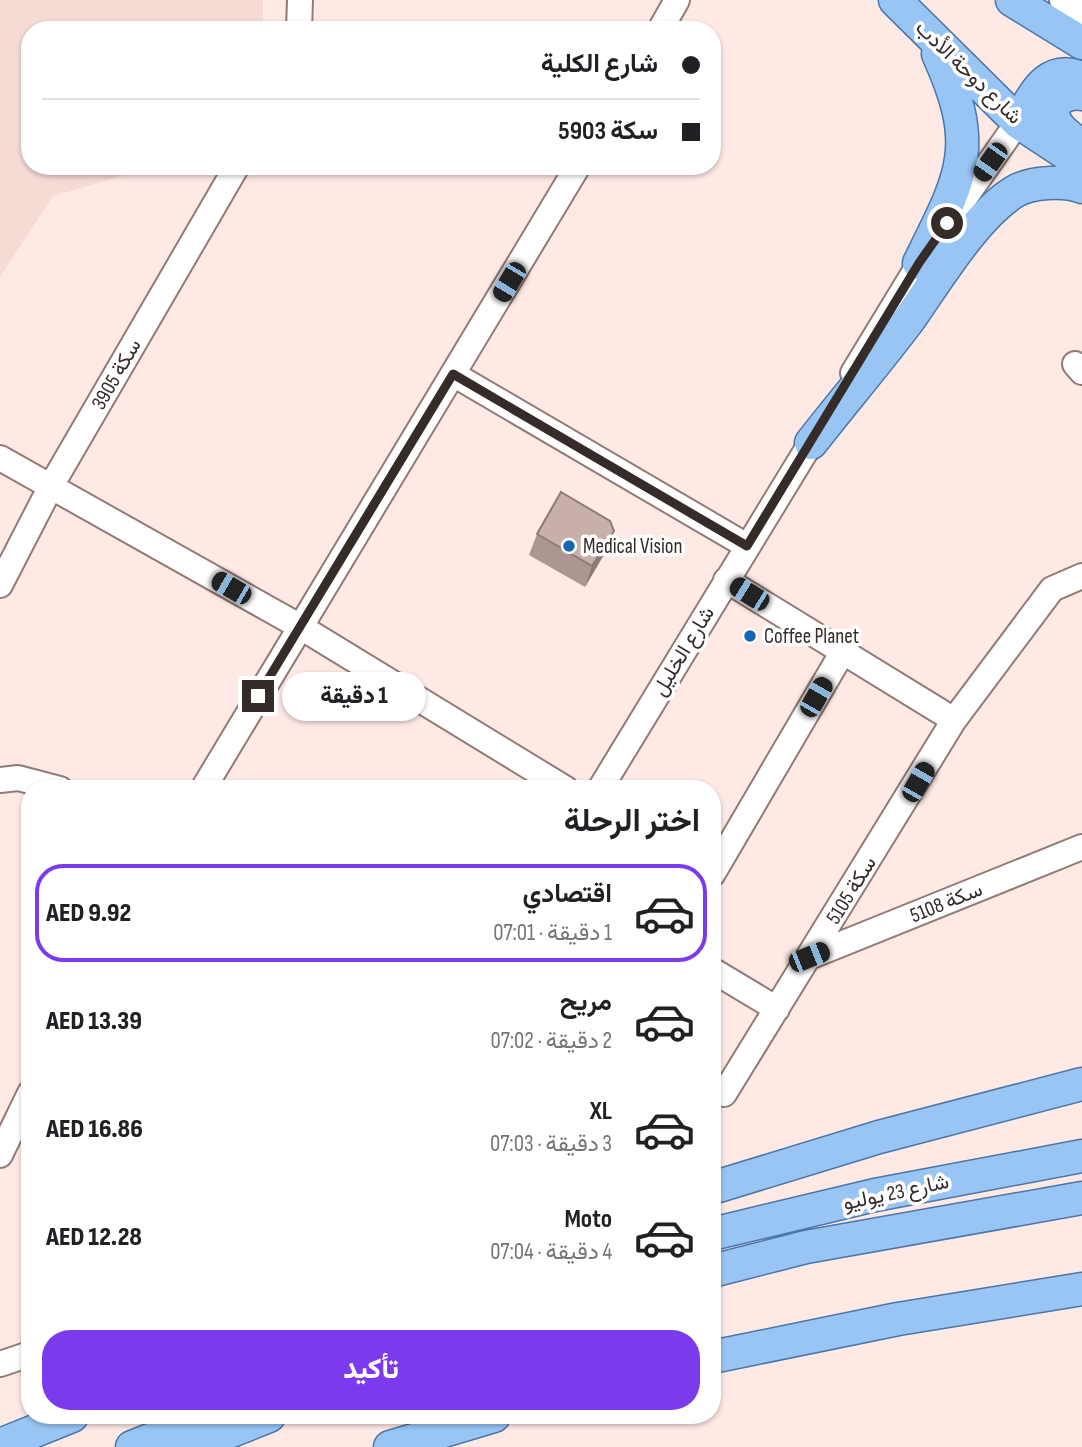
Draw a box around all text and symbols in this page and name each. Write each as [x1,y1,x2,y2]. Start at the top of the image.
street label: شارع دوحة الأدب [909,15,1027,130]
text: شارع الكلية [541,49,658,80]
text: سكة 5903 [558,116,658,147]
car [970,139,1011,185]
route start [931,207,963,239]
car [490,259,529,305]
street label: سكة 3905 [86,334,147,414]
place label: Medical Vision [583,534,683,559]
marker: Medical Vision [561,538,577,554]
car [208,568,255,608]
car [726,574,773,614]
street label: شارع الخليل [647,602,721,701]
place label: Coffee Planet [764,624,859,649]
marker: Coffee Planet [742,628,758,644]
callout: 1 دقيقة [282,672,426,720]
car [797,674,836,720]
route end [242,680,274,712]
text: 1 دقيقة [320,682,388,710]
car [899,759,938,805]
text: اختر الرحلة [564,802,700,841]
street label: سكة 5105 [821,852,882,929]
street label: سكة 5108 [906,877,986,928]
text: اقتصادي [523,879,612,910]
icon: car [633,882,696,945]
text: AED 9.92 [46,898,131,929]
text: 1 دقيقة · 07:01 [493,919,612,947]
car [786,939,833,975]
text: مريح [560,987,612,1018]
icon: car [633,990,696,1053]
text: AED 13.39 [46,1006,142,1037]
text: 2 دقيقة · 07:02 [490,1027,612,1055]
text: XL [590,1096,612,1127]
icon: car [633,1098,696,1161]
text: AED 16.86 [46,1114,143,1145]
text: 3 دقيقة · 07:03 [490,1130,612,1158]
street label: شارع 23 يوليو [841,1169,952,1217]
text: Moto [564,1204,612,1235]
icon: car [633,1206,696,1269]
text: AED 12.28 [46,1222,142,1253]
text: 4 دقيقة · 07:04 [490,1238,612,1266]
button: تأكيد [42,1330,700,1410]

